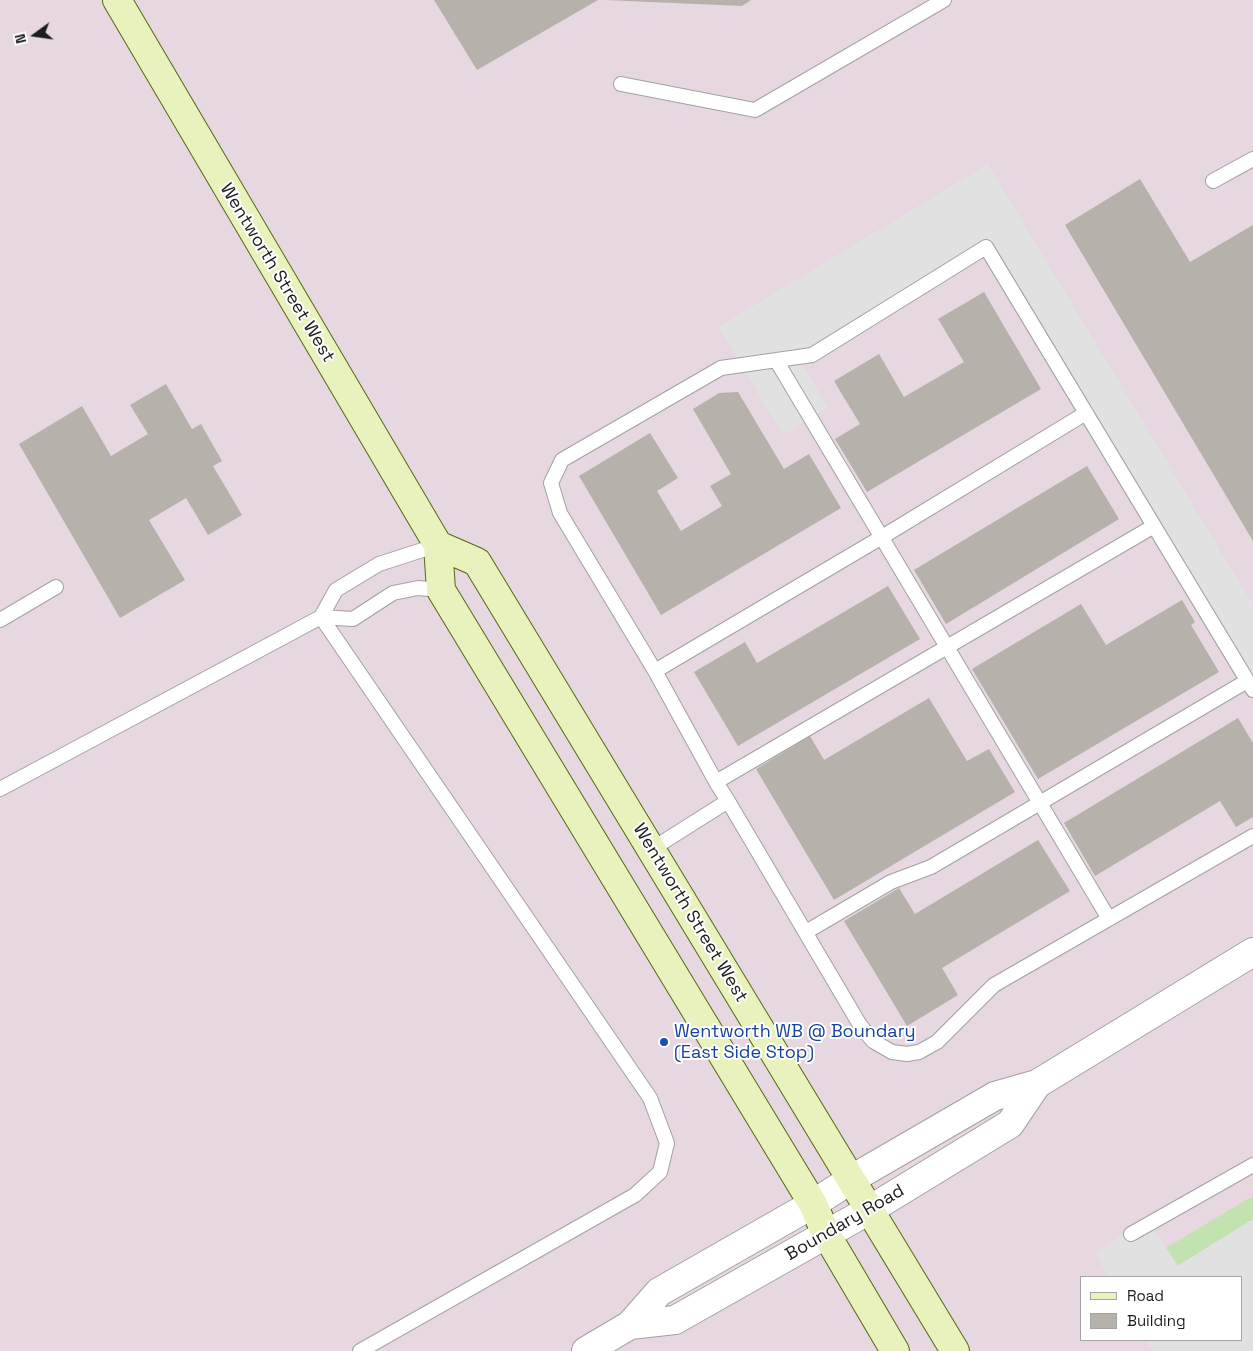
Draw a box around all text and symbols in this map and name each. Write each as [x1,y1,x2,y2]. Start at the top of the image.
north arrow [10,10,60,60]
text: N [11,32,30,45]
street label: Wentworth Street West [215,180,339,366]
street label: Wentworth Street West [628,820,752,1006]
place label: Wentworth WB @ Boundary (East Side Stop) [674,1021,915,1064]
marker: Wentworth WB @ Boundary (East Side Stop) [658,1036,670,1048]
street label: Boundary Road [782,1180,908,1266]
legend [1080,1276,1243,1341]
text: Road [1127,1286,1164,1305]
text: Building [1127,1311,1186,1330]

